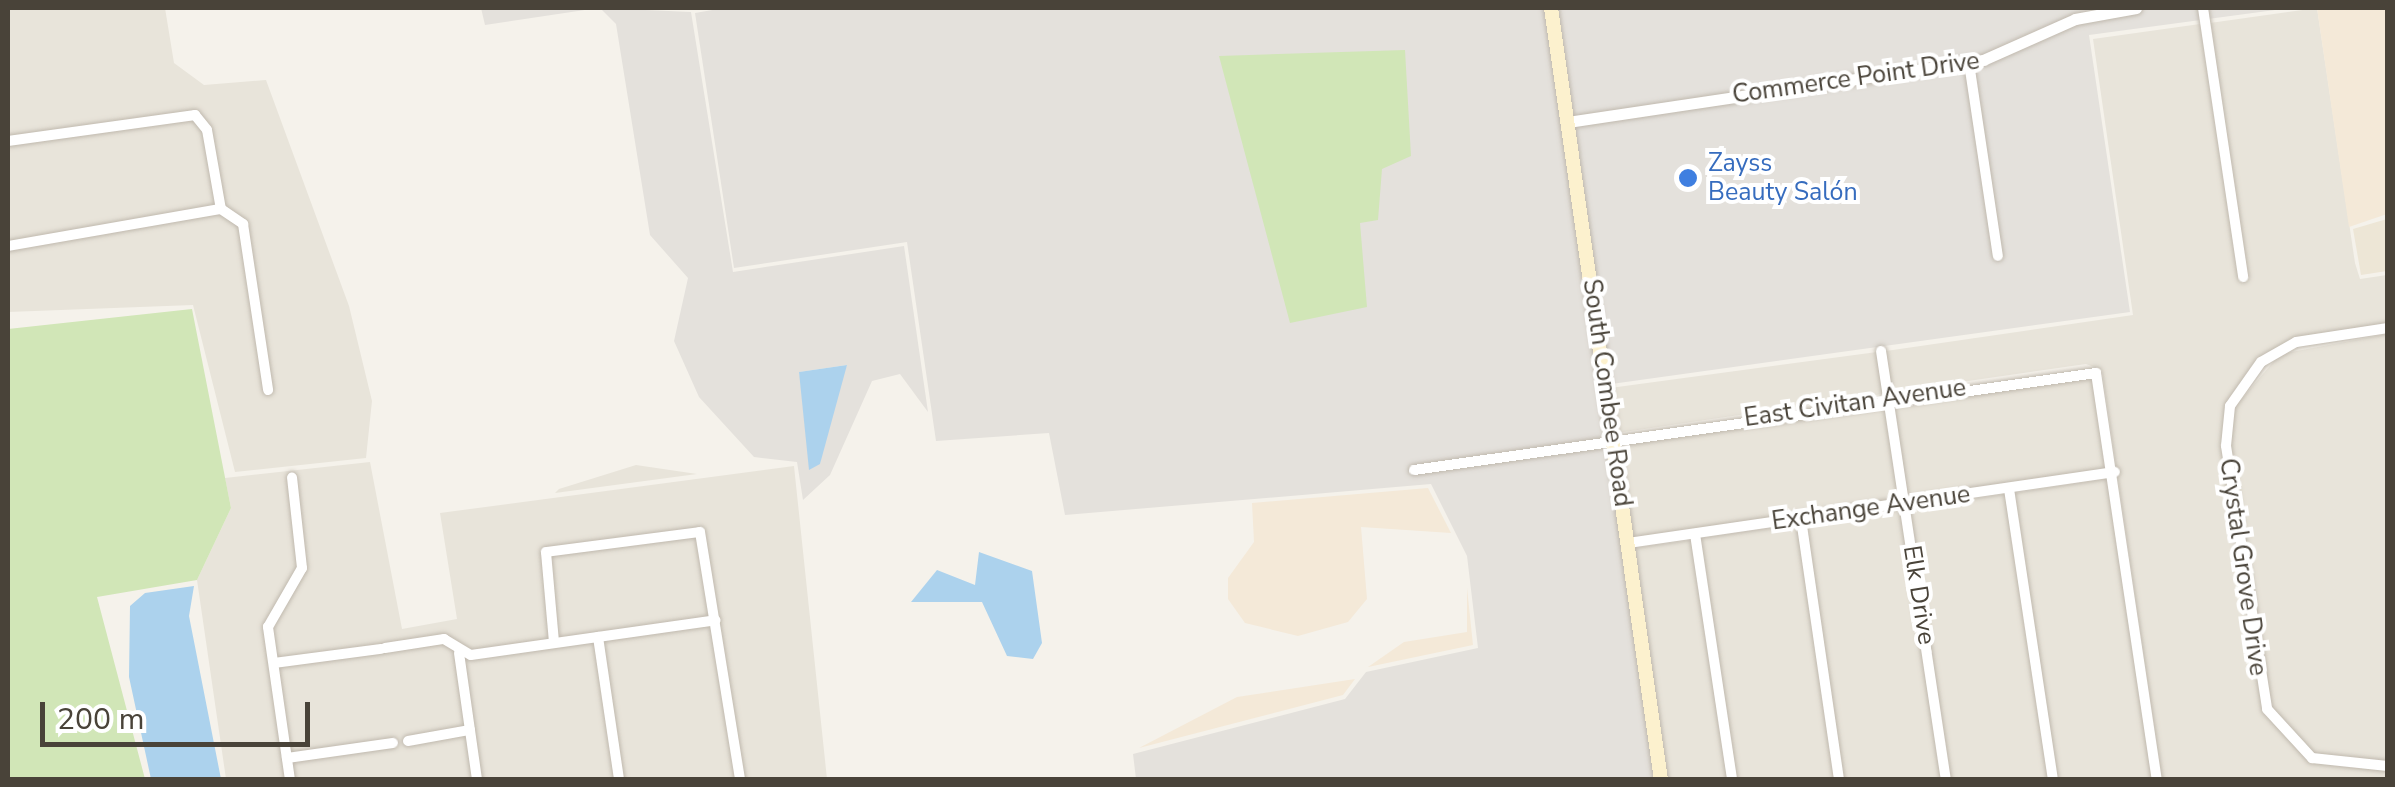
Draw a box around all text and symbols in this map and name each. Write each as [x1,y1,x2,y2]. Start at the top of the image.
street label: Commerce Point Drive [1730,46,1982,110]
place label: Zayss Beauty Salón [1708,149,1858,208]
marker: Zayss Beauty Salón [1677,167,1699,189]
street label: South Combee Road [1576,277,1638,509]
street label: East Civitan Avenue [1742,373,1968,433]
street label: Crystal Grove Drive [2213,456,2273,678]
street label: Exchange Avenue [1770,479,1972,537]
street label: Elk Drive [1896,543,1942,647]
scale bar [45,682,315,744]
text: 200 m [57,699,144,740]

